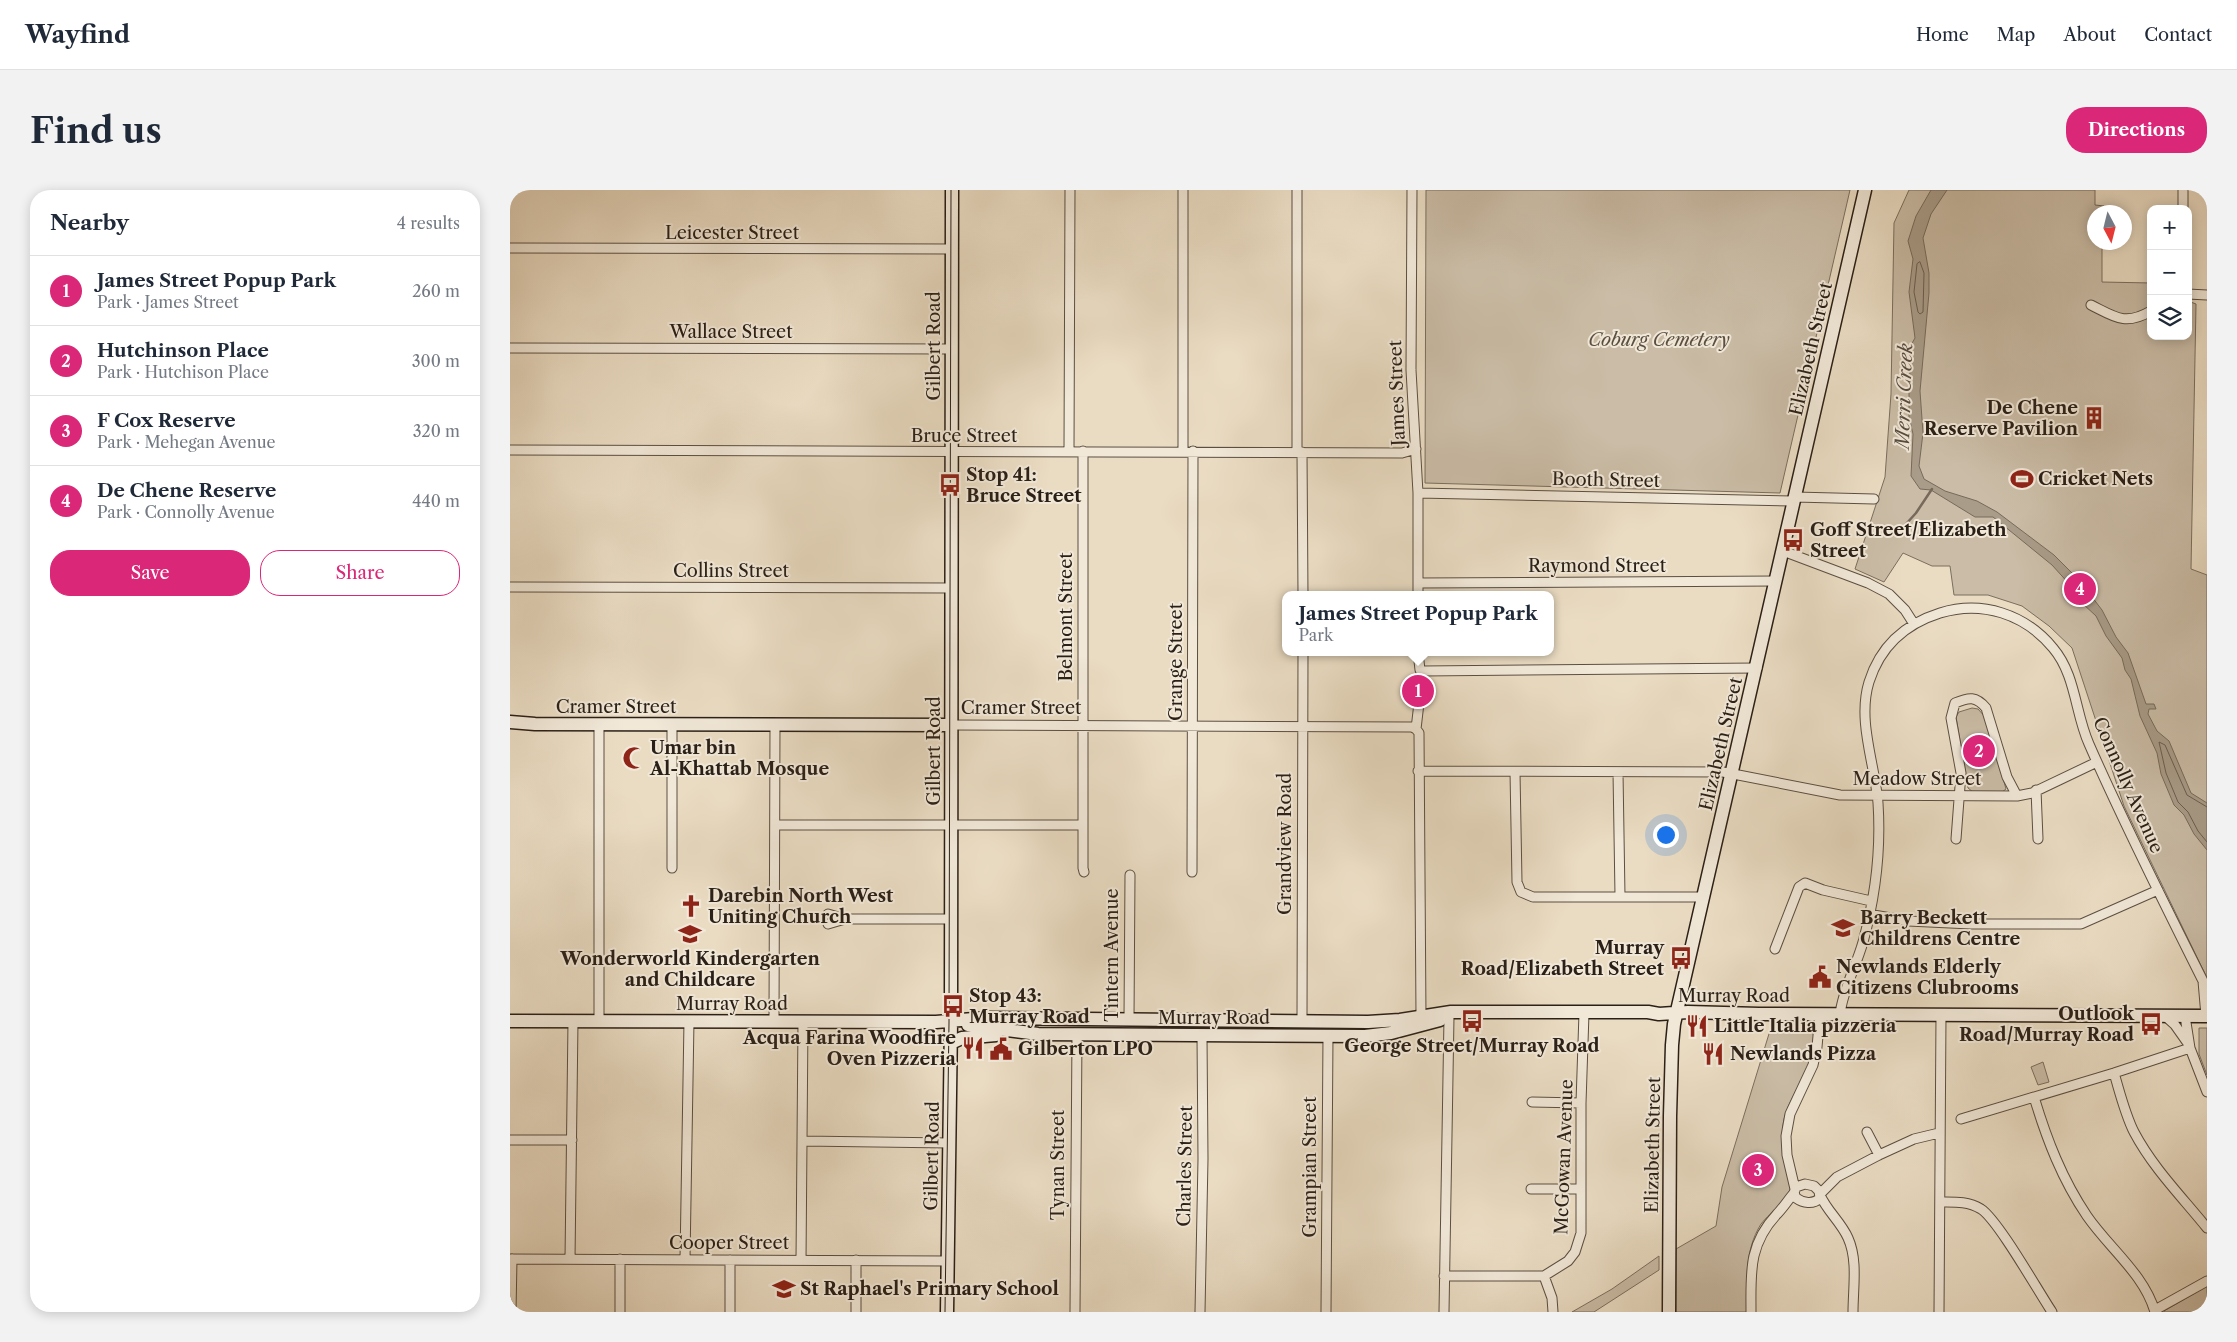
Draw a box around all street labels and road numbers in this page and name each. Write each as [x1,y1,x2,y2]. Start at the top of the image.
street label: Leicester Street [665,222,800,244]
street label: Elizabeth Street [1785,279,1837,418]
street label: Gilbert Road [923,291,945,401]
street label: Wallace Street [668,321,793,343]
street label: James Street [1384,339,1410,449]
street label: Bruce Street [911,425,1018,447]
street label: Booth Street [1552,468,1661,492]
street label: Belmont Street [1055,552,1077,682]
street label: Raymond Street [1528,555,1667,577]
street label: Collins Street [673,560,790,582]
street label: Grange Street [1165,602,1187,721]
street label: Elizabeth Street [1695,674,1747,813]
street label: Cramer Street [556,696,677,718]
street label: Gilbert Road [923,696,945,806]
street label: Cramer Street [961,697,1082,719]
street label: Connolly Avenue [2088,714,2168,856]
street label: Meadow Street [1853,768,1982,790]
street label: Grandview Road [1274,773,1296,915]
street label: Tintern Avenue [1101,888,1123,1022]
street label: Murray Road [1678,985,1790,1007]
street label: Murray Road [676,993,788,1015]
street label: Murray Road [1158,1007,1270,1029]
street label: Elizabeth Street [1641,1076,1665,1213]
street label: McGowan Avenue [1550,1079,1578,1235]
street label: Grampian Street [1299,1096,1321,1238]
street label: Gilbert Road [920,1101,944,1211]
street label: Charles Street [1173,1105,1197,1227]
street label: Tynan Street [1047,1109,1069,1220]
street label: Cooper Street [669,1232,790,1254]

